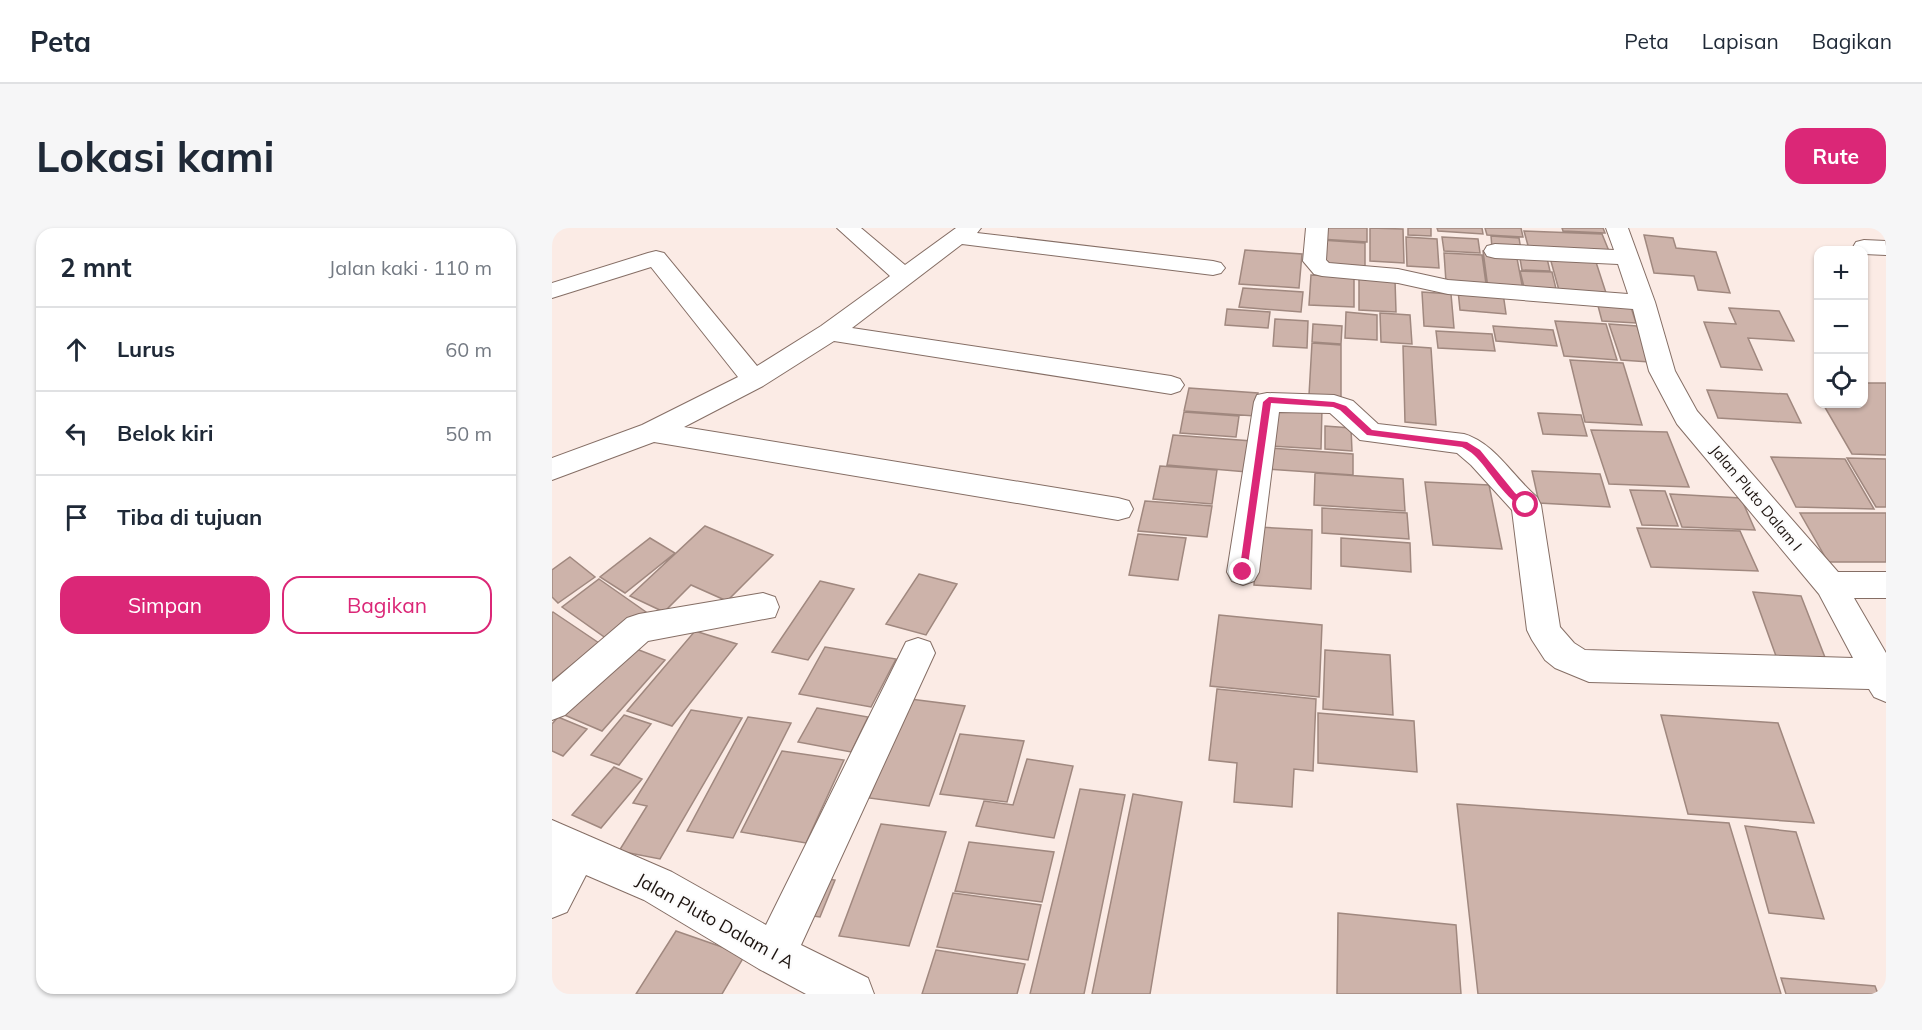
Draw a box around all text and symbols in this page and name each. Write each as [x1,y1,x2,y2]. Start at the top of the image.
text: Peta [30,24,91,59]
text: Peta [1624,28,1669,54]
text: Lapisan [1702,28,1779,54]
text: Bagikan [1812,28,1892,54]
button: Rute [1785,128,1886,184]
text: Lokasi kami [36,130,274,183]
map controls [1814,246,1868,408]
button: + [1814,246,1868,300]
text: 2 mnt [60,251,132,284]
text: Jalan kaki · 110 m [329,255,492,280]
button: − [1814,300,1868,354]
icon: ahead [60,333,93,366]
text: Lurus [117,335,175,363]
text: 60 m [445,337,492,362]
button: locate [1814,354,1868,408]
icon: left [60,417,93,450]
text: Belok kiri [117,419,213,447]
text: 50 m [445,421,492,446]
street label: Jalan Pluto Dalam I [1706,441,1806,555]
route start [1512,491,1538,517]
icon: arrive [60,501,93,534]
text: Tiba di tujuan [117,503,262,531]
route end [1229,558,1255,584]
button: Simpan [60,576,270,634]
button: Bagikan [282,576,492,634]
street label: Jalan Pluto Dalam I A [632,868,798,974]

